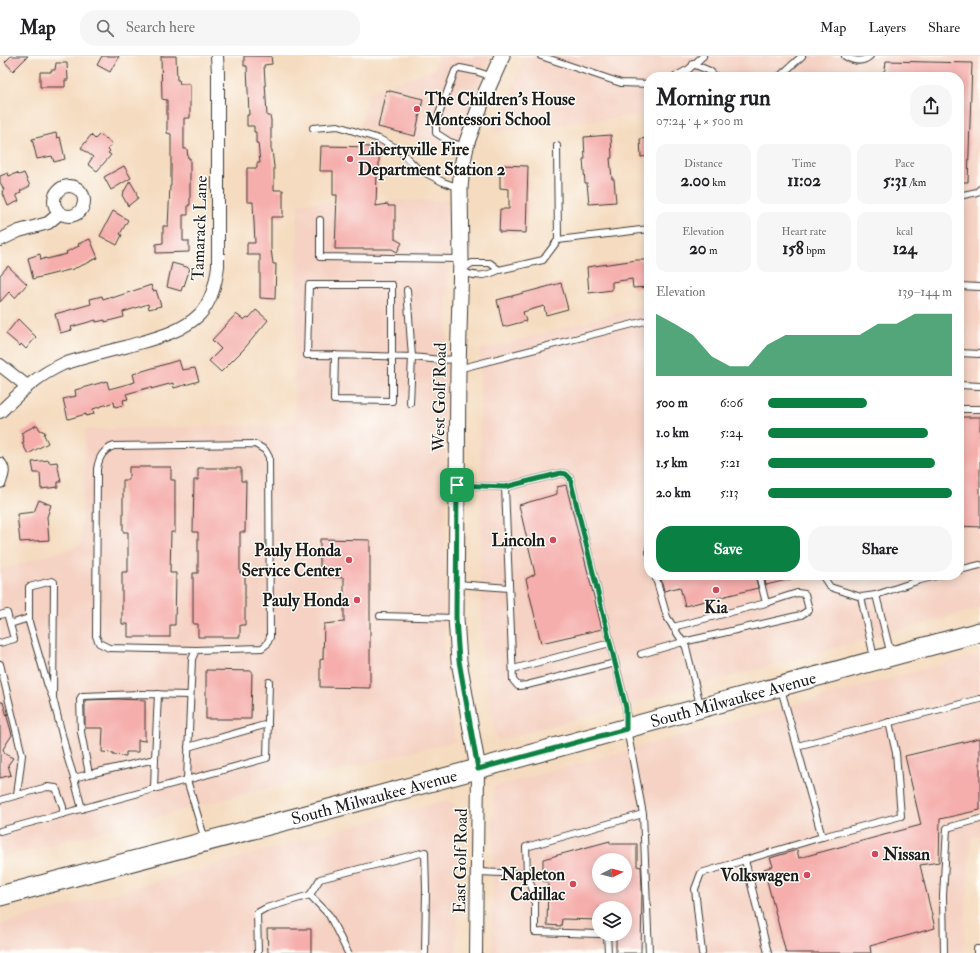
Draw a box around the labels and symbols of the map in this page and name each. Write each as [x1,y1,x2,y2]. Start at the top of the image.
place label: The Children's House Montessori School [424,89,576,130]
marker: The Children's House Montessori School [412,104,422,114]
place label: Libertyville Fire Department Station 2 [358,139,506,181]
marker: Libertyville Fire Department Station 2 [345,154,355,164]
street label: Tamarack Lane [187,175,212,281]
street label: West Golf Road [428,342,451,453]
pin [440,468,474,502]
place label: Lincoln [491,530,545,551]
marker: Lincoln [548,535,558,545]
place label: Pauly Honda Service Center [241,540,342,581]
marker: Pauly Honda Service Center [344,555,354,565]
marker: Kia [711,585,721,595]
place label: Pauly Honda [262,590,350,612]
marker: Pauly Honda [352,595,362,605]
place label: Kia [704,597,729,618]
street label: South Milwaukee Avenue [648,667,818,732]
street label: South Milwaukee Avenue [289,765,459,830]
street label: East Golf Road [449,807,472,914]
place label: Nissan [882,844,930,865]
marker: Nissan [870,849,880,859]
north arrow [592,853,632,893]
place label: Napleton Cadillac [500,864,565,905]
place label: Volkswagen [719,865,799,887]
marker: Volkswagen [802,870,812,880]
marker: Napleton Cadillac [568,879,578,889]

